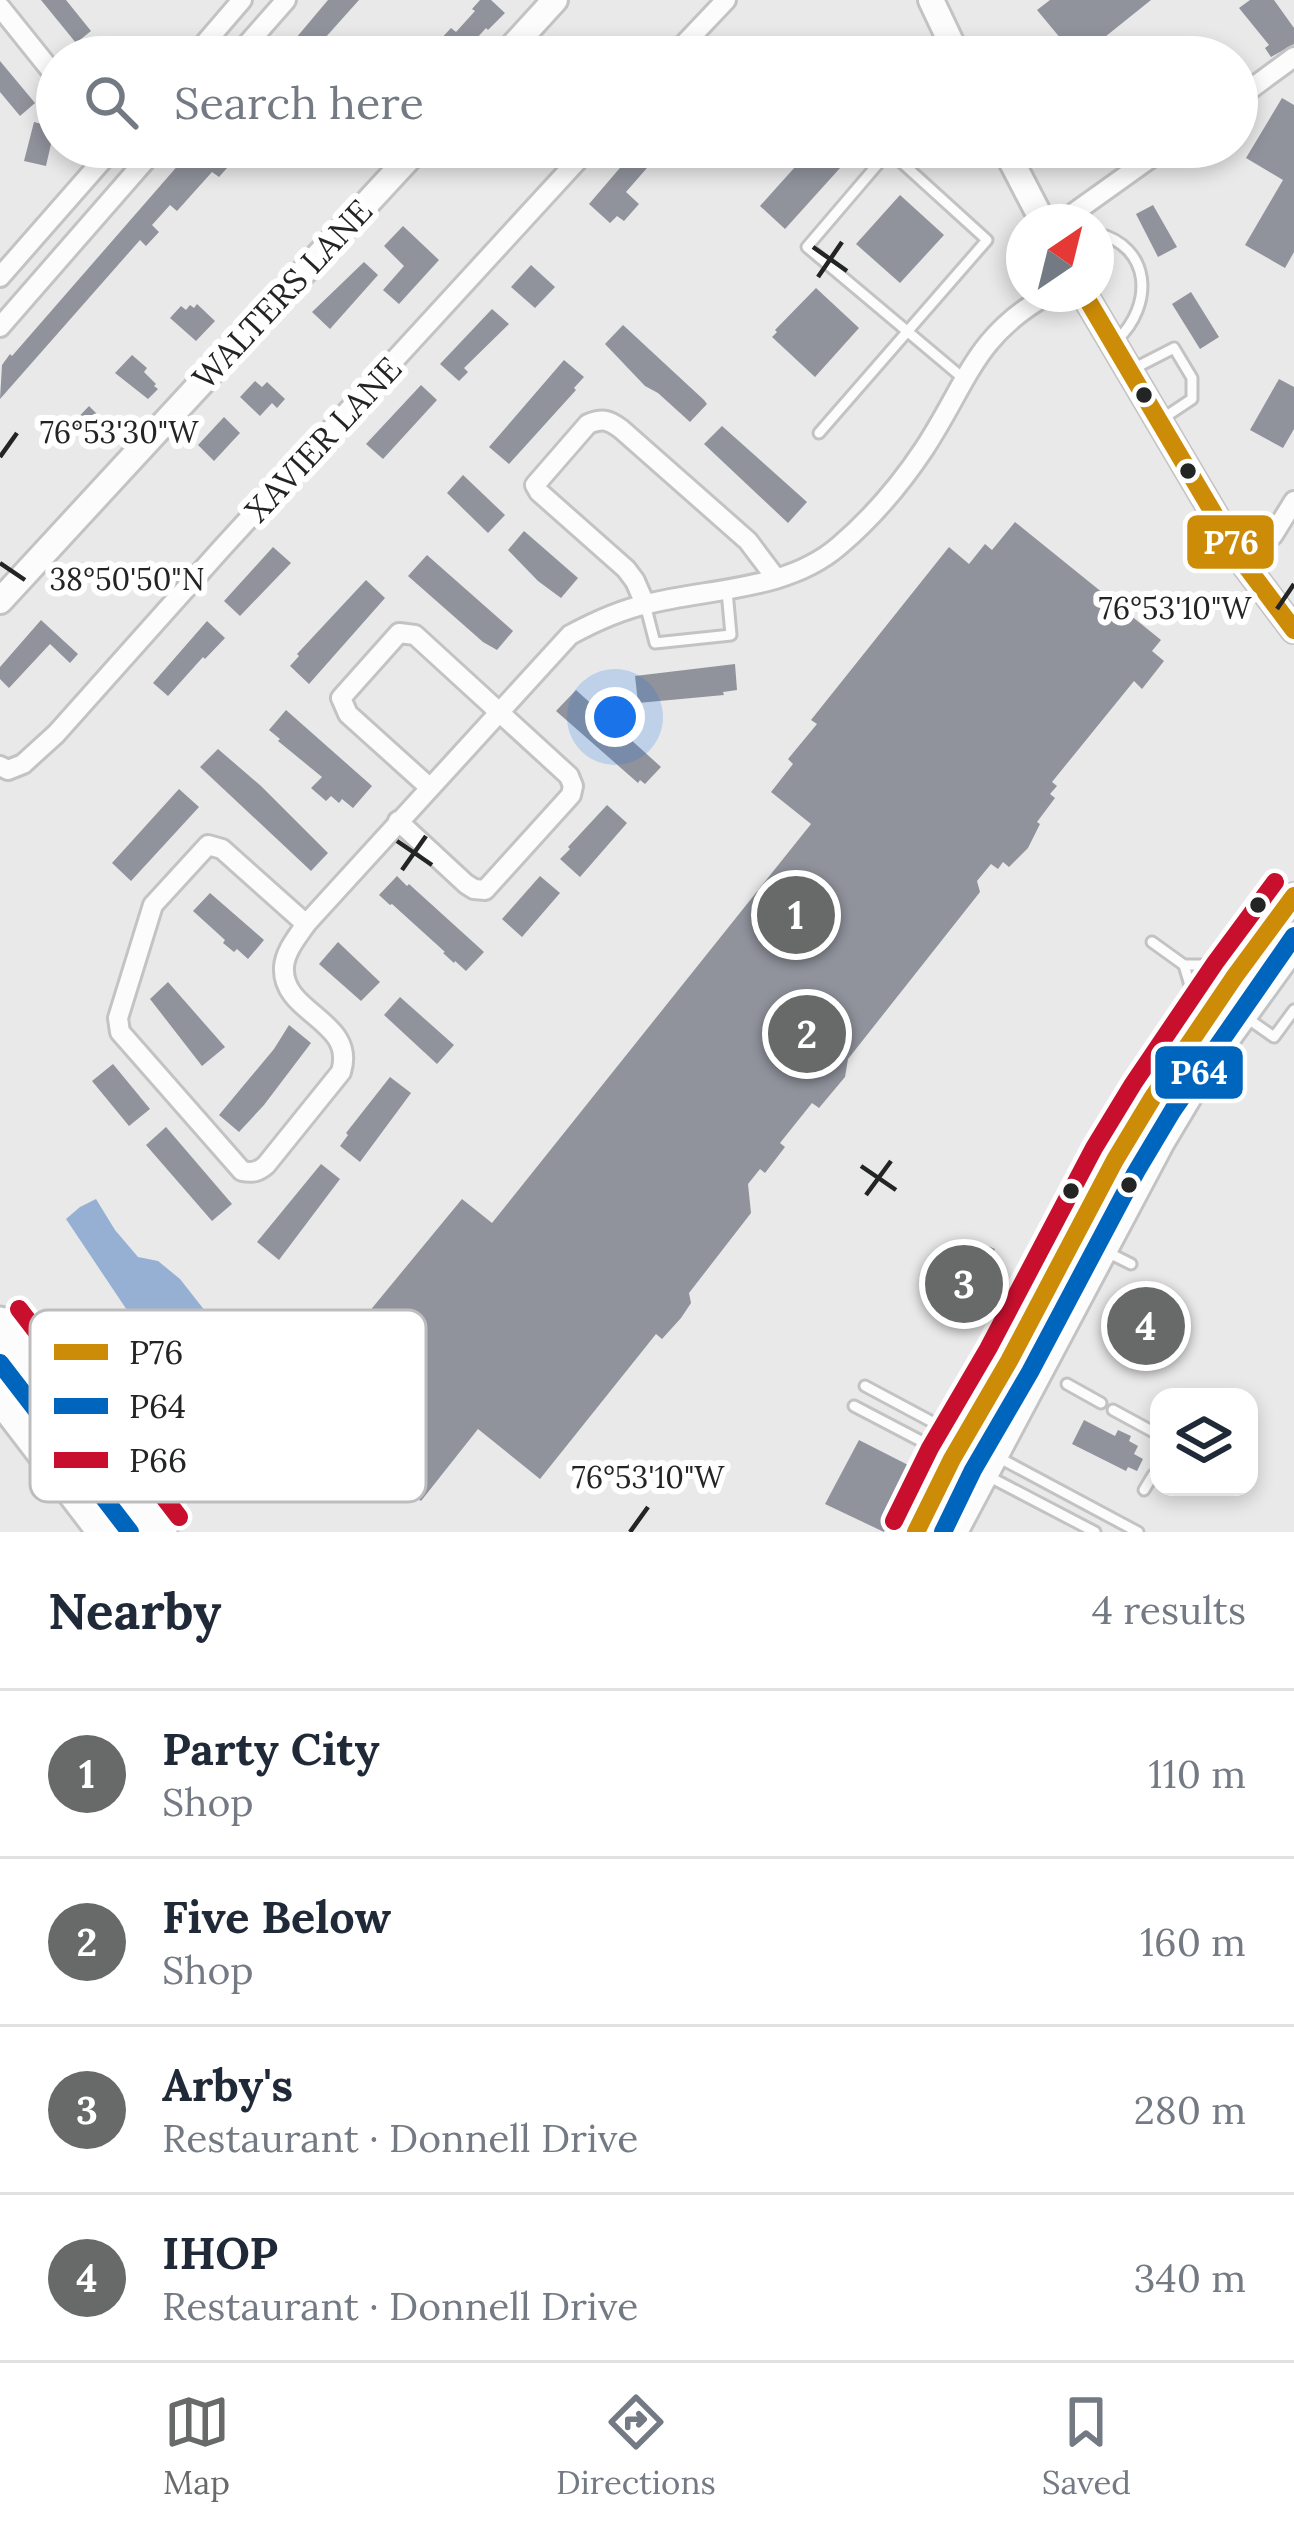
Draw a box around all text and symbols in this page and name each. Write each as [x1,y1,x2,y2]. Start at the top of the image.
search box [36,36,1258,168]
icon: search [78,69,144,135]
text: Search here [174,74,424,131]
street label: WALTERS LANE [183,190,381,398]
north arrow [1006,204,1114,312]
street label: XAVIER LANE [236,348,410,530]
unlabelled marker [1133,384,1155,406]
text: 76°53'30"W [40,413,199,451]
unlabelled marker [1177,460,1199,482]
line badge: P76 [1185,513,1276,571]
text: P76 [1203,521,1259,563]
text: 38°50'50"N [49,560,205,598]
text: 76°53'10"W [1099,589,1252,627]
your location [585,687,645,747]
pin: 1 [757,870,835,960]
unlabelled marker [1247,894,1269,916]
pin: 2 [768,989,846,1079]
line badge: P64 [1153,1044,1245,1101]
text: P64 [1170,1051,1228,1093]
unlabelled marker [1118,1174,1140,1196]
unlabelled marker [1060,1180,1082,1202]
pin: 3 [925,1239,1003,1329]
pin: 4 [1107,1281,1185,1371]
legend [30,1310,426,1502]
text: P76 [129,1331,183,1373]
text: P64 [129,1385,186,1427]
map controls [1150,1388,1258,1496]
button: layers [1150,1388,1258,1496]
text: P66 [129,1439,187,1481]
text: 76°53'10"W [572,1458,725,1496]
text: Nearby [48,1578,221,1643]
text: 4 results [1092,1585,1246,1635]
text: Party City [162,1720,380,1777]
text: 1 [79,1749,95,1799]
text: 110 m [1148,1749,1246,1799]
text: Shop [162,1777,254,1827]
text: Five Below [162,1888,391,1945]
text: 2 [77,1917,97,1967]
text: 160 m [1140,1917,1246,1967]
text: Shop [162,1945,254,1995]
text: Arby's [162,2056,293,2113]
text: 3 [76,2085,98,2135]
text: 280 m [1134,2085,1246,2135]
text: Restaurant · Donnell Drive [162,2113,638,2163]
text: IHOP [162,2224,278,2281]
text: 4 [76,2253,98,2303]
text: 340 m [1134,2253,1246,2303]
text: Restaurant · Donnell Drive [162,2281,638,2331]
tab: Map [163,2389,230,2503]
tab: Directions [556,2389,716,2503]
tab: Saved [1042,2389,1131,2503]

